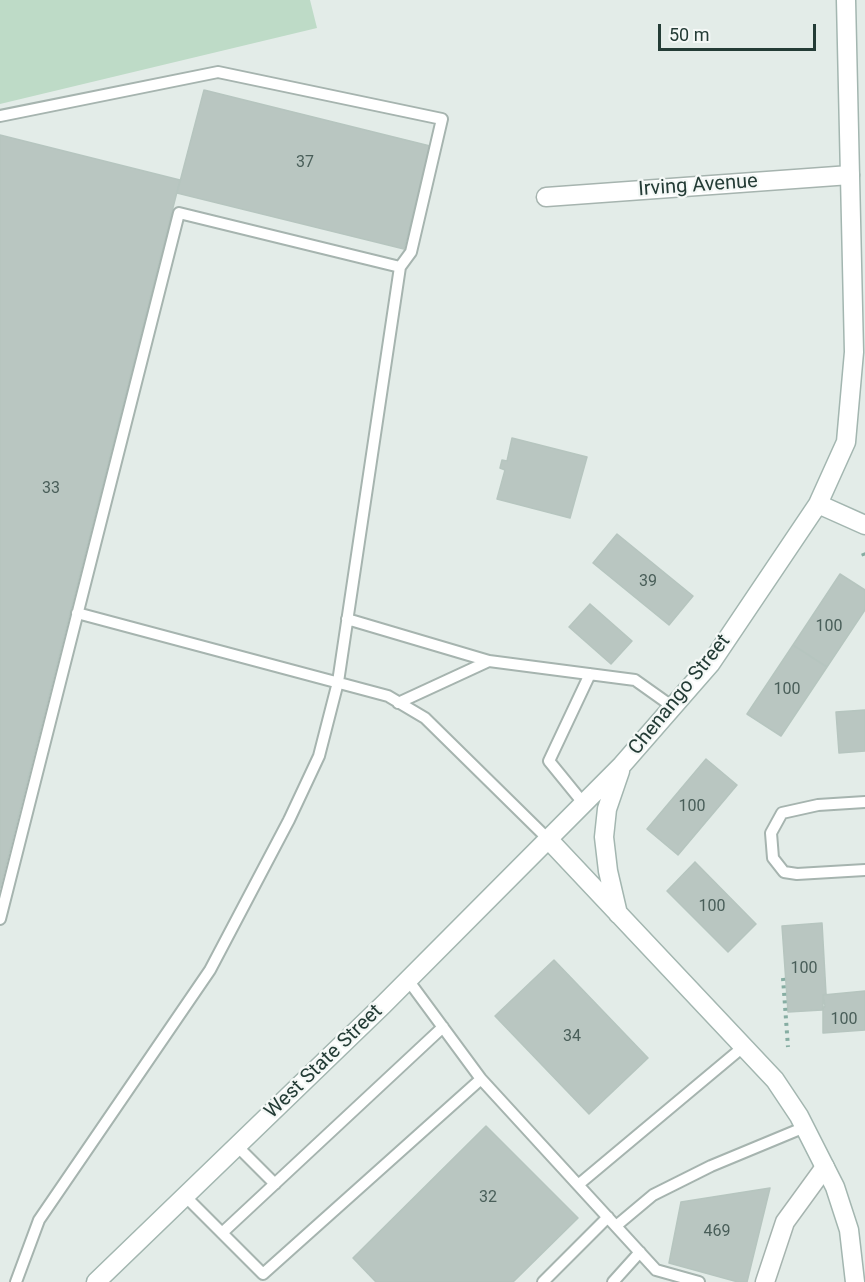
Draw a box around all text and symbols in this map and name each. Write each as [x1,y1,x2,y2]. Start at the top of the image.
scale bar [661,12,818,50]
text: 50 m [669,24,709,45]
house number: 37 [296,153,314,173]
street label: Irving Avenue [638,170,758,202]
house number: 33 [42,479,60,499]
house number: 39 [639,572,657,592]
house number: 100 [816,617,842,637]
street label: Chenango Street [624,630,736,760]
house number: 100 [774,680,800,700]
house number: 100 [679,797,705,817]
house number: 100 [699,897,725,917]
house number: 100 [791,959,817,979]
street label: West State Street [260,1000,388,1124]
house number: 100 [831,1010,857,1030]
house number: 34 [563,1027,581,1047]
house number: 32 [479,1188,497,1208]
house number: 469 [704,1222,730,1242]

